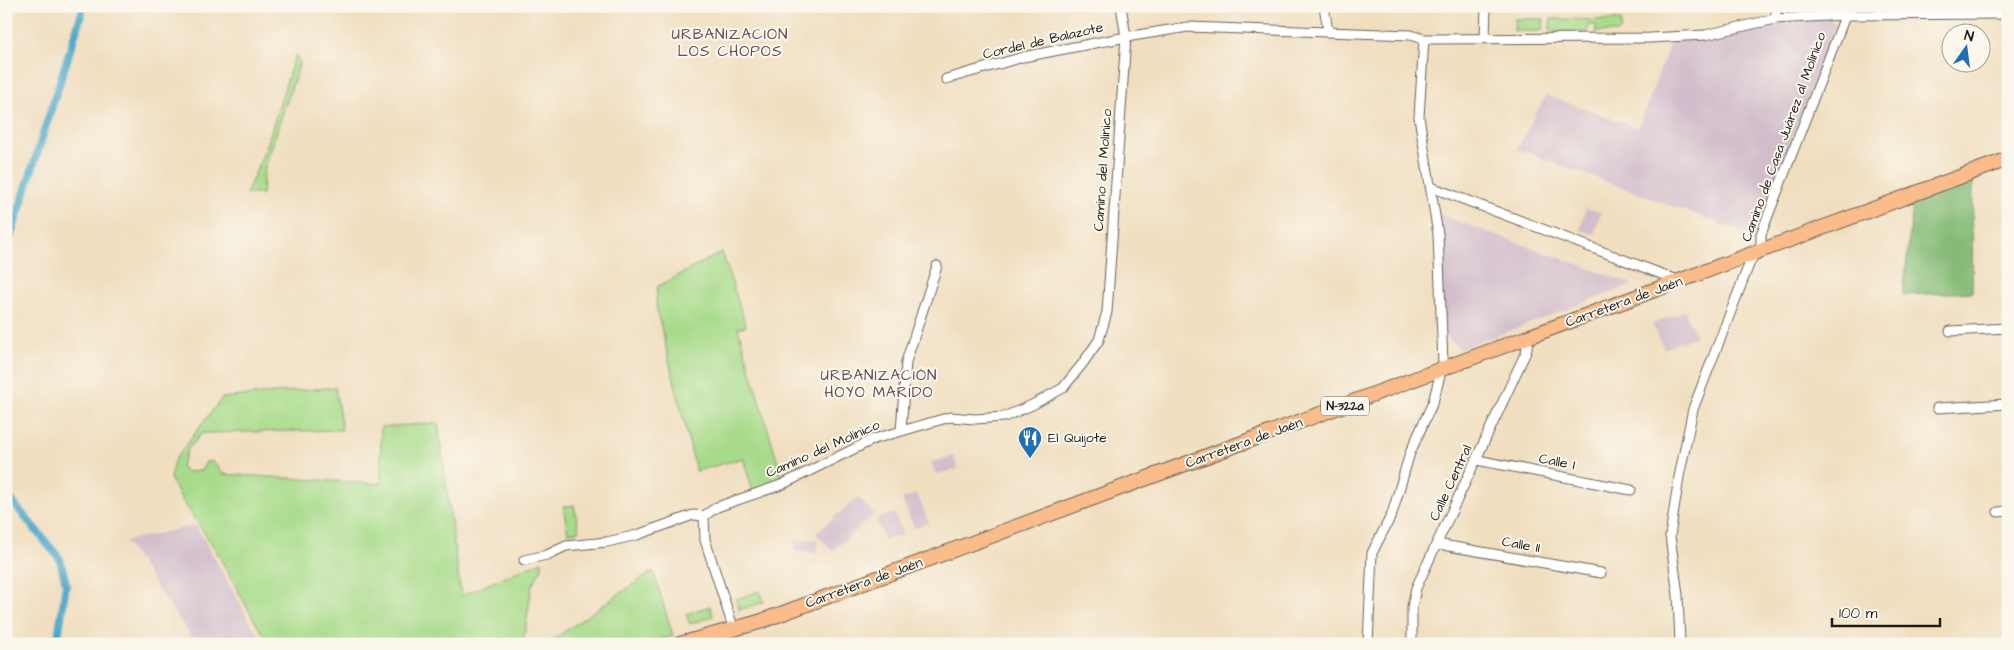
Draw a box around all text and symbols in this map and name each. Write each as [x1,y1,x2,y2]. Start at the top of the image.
street label: Cordel de Balazote [981,17,1106,65]
north arrow [1942,22,1992,72]
district label: URBANIZACIÓN LOS CHOPOS [672,24,788,62]
text: N [1962,26,1976,47]
street label: Camino de Casa Juárez al Molinico [1737,29,1831,245]
street label: Camino del Molinico [1089,108,1117,232]
street label: Carretera de Jaén [1563,272,1685,332]
district label: URBANIZACIÓN HOYO MARIDO [821,365,937,403]
road number: N-322a [1321,396,1369,416]
street label: Carretera de Jaén [1183,413,1305,473]
street label: Camino del Molinico [763,415,883,483]
restaurant icon: El Quijote [1017,425,1043,459]
place label: El Quijote [1048,428,1107,448]
street label: Calle Central [1425,442,1477,524]
street label: Calle I [1537,449,1577,475]
street label: Calle II [1500,532,1542,558]
street label: Carretera de Jaén [803,553,925,613]
scale bar [1832,595,1939,627]
text: 100 m [1839,603,1878,624]

